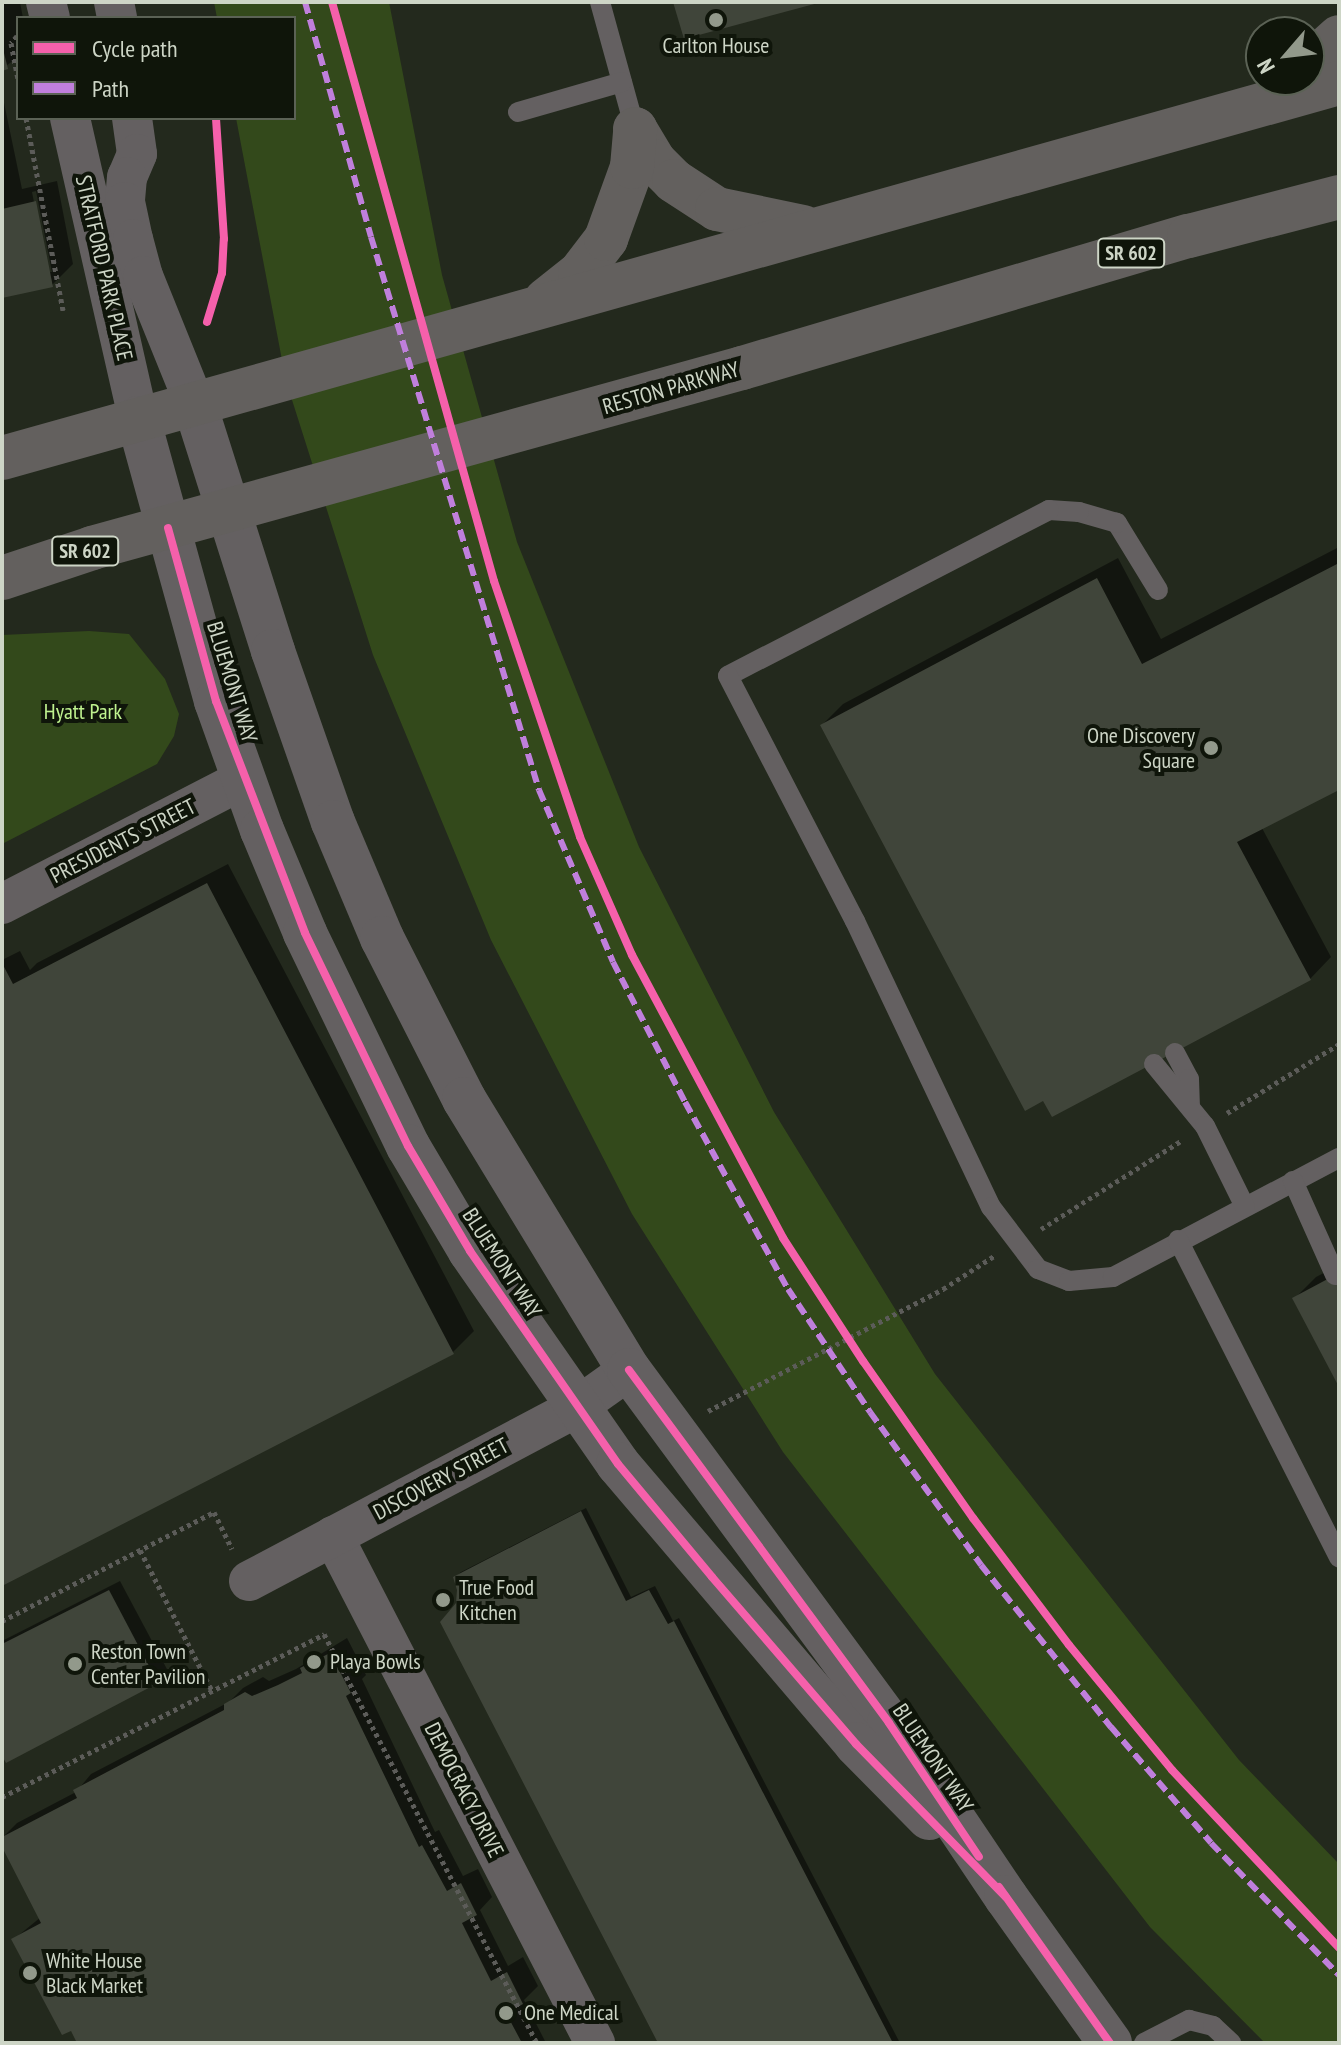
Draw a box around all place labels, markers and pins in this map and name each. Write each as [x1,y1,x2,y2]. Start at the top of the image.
marker: Carlton House [707,11,725,29]
place label: Carlton House [663,33,769,59]
place label: One Discovery Square [1087,722,1195,774]
marker: One Discovery Square [1202,739,1220,757]
place label: True Food Kitchen [459,1574,534,1626]
marker: True Food Kitchen [434,1591,452,1609]
place label: Reston Town Center Pavilion [91,1638,205,1690]
place label: Playa Bowls [330,1649,421,1675]
marker: Playa Bowls [305,1653,323,1671]
marker: Reston Town Center Pavilion [66,1655,84,1673]
place label: White House Black Market [46,1947,144,1998]
marker: White House Black Market [21,1964,39,1982]
place label: One Medical [524,2000,619,2026]
marker: One Medical [495,2002,517,2024]

